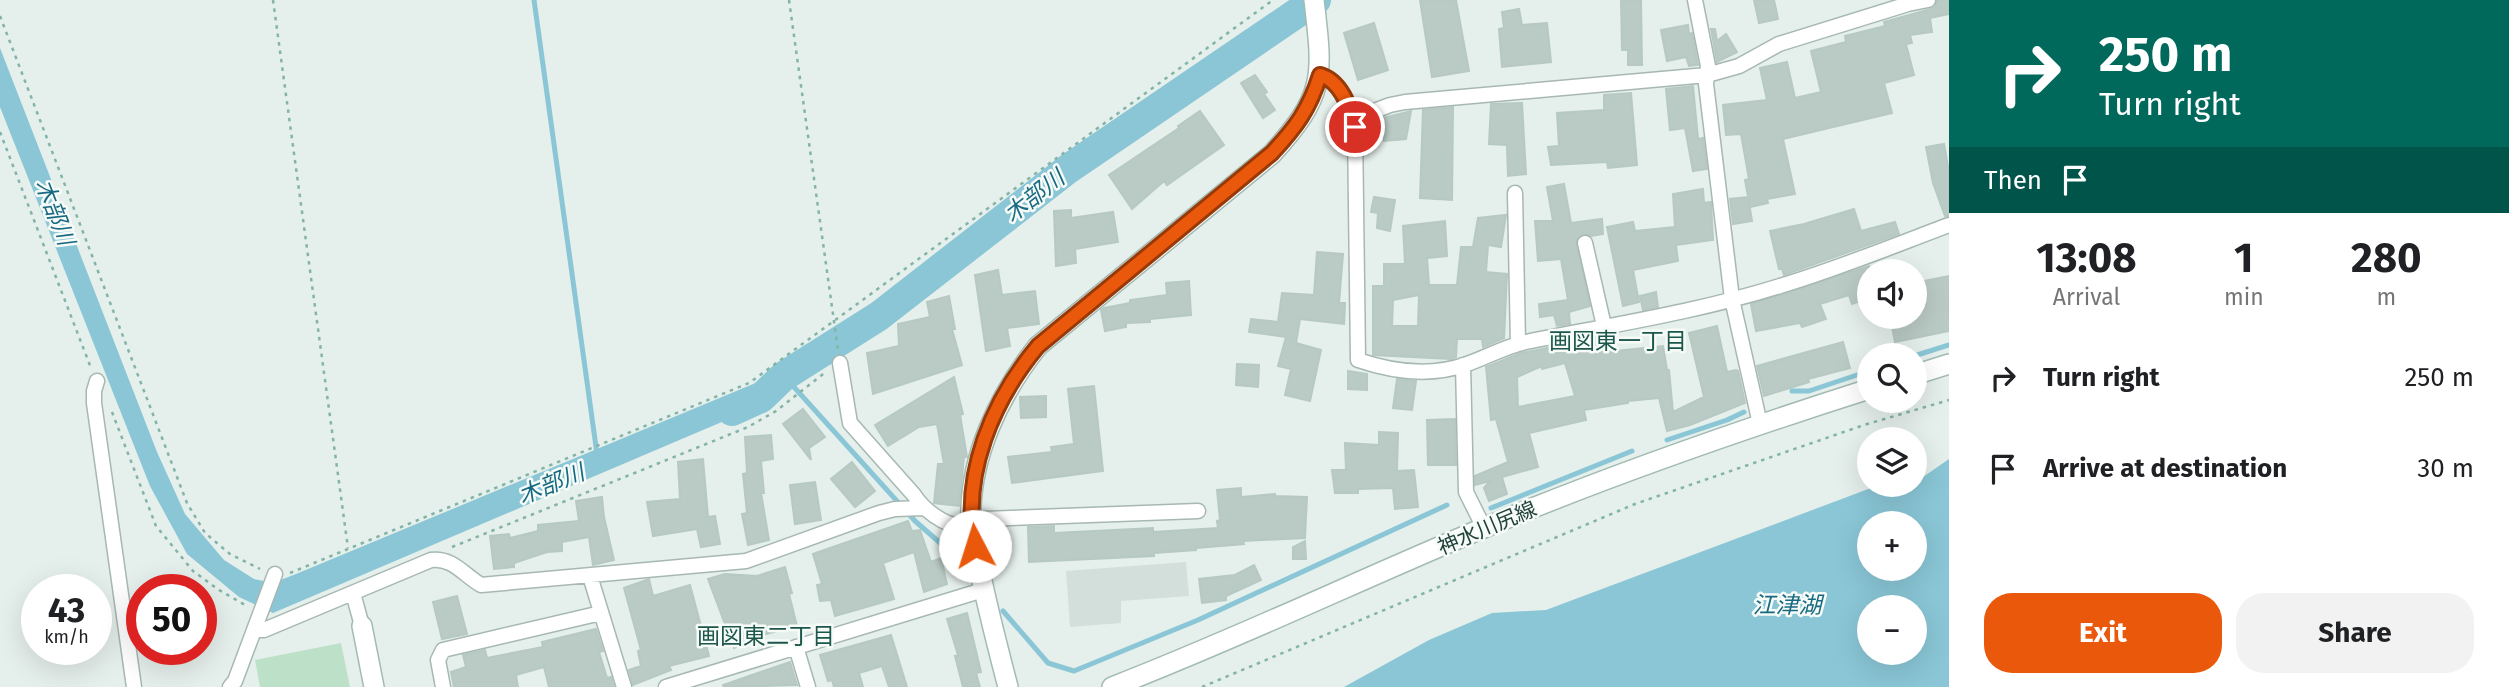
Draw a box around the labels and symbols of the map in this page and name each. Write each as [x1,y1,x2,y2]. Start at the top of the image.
pin [1325,97,1385,157]
water label: 木部川 [998,162,1072,228]
water label: 木部川 [30,175,82,252]
district label: 画図東一丁目 [1549,327,1687,355]
water label: 木部川 [514,457,591,510]
street label: 神水川尻線 [1434,496,1540,560]
position arrow [938,509,1012,583]
speed limit sign: 50 [126,574,217,665]
water label: 江津湖 [1753,591,1825,619]
district label: 画図東二丁目 [697,622,835,650]

